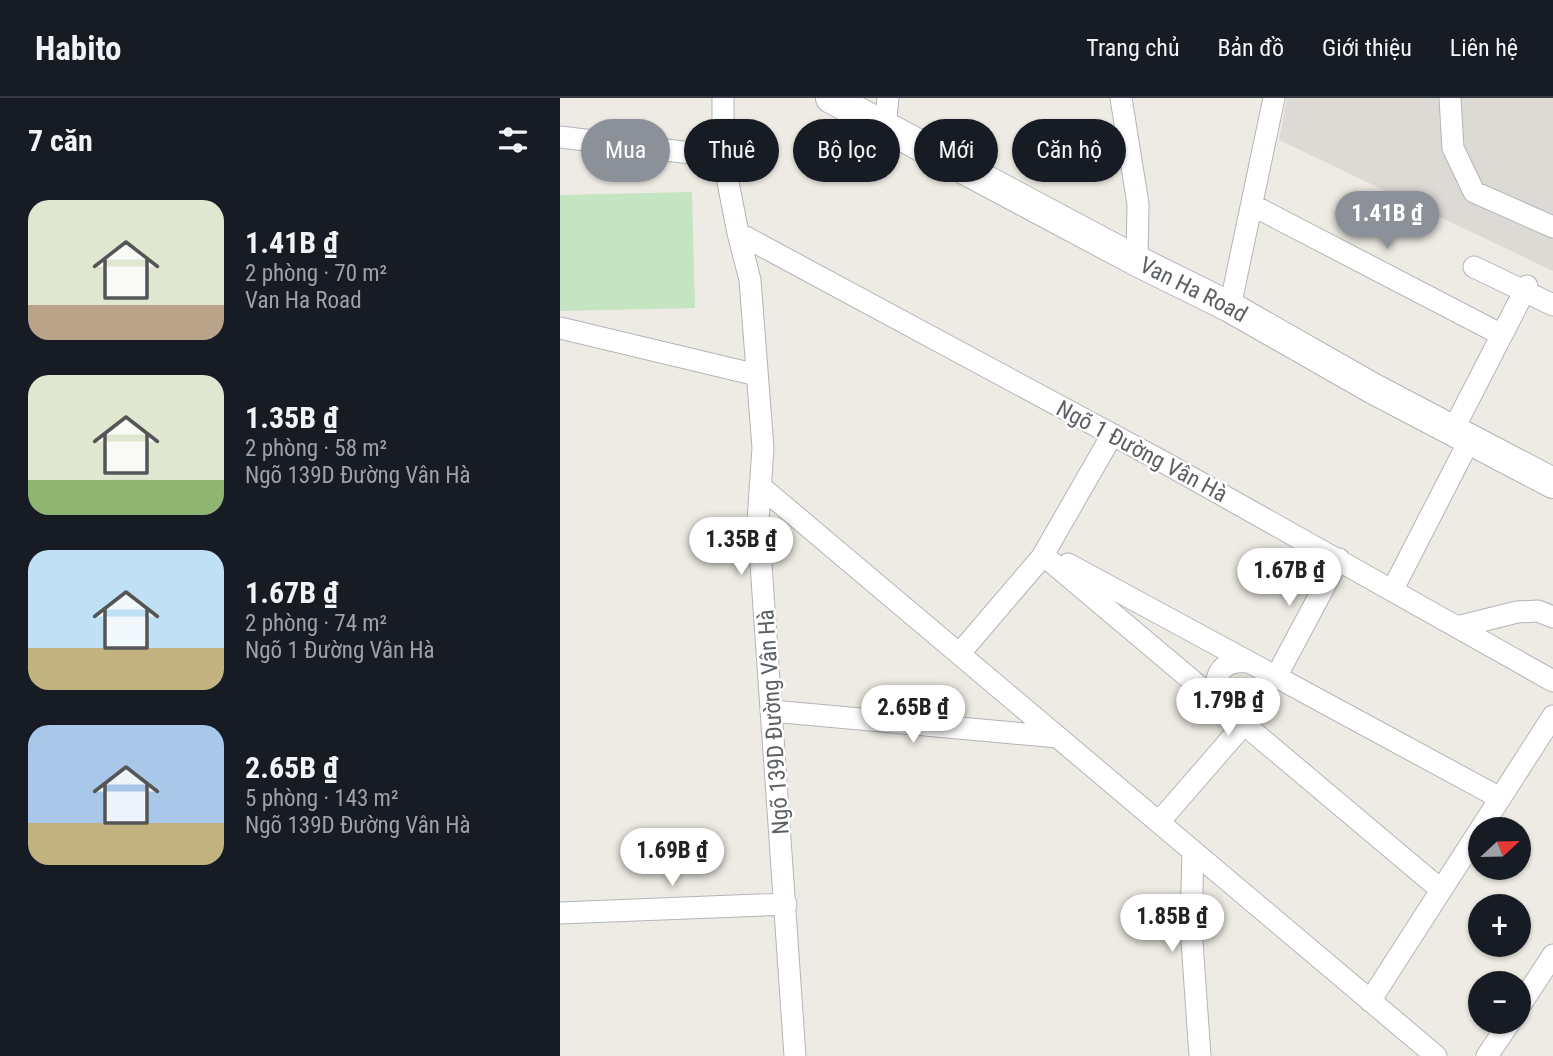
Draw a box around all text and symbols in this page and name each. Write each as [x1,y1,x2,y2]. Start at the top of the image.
text: Habito [35,29,122,68]
text: Trang chủ [1086,34,1180,62]
text: Bản đồ [1218,34,1284,62]
text: Giới thiệu [1322,34,1412,62]
text: Liên hệ [1450,34,1518,62]
chip: Mua [581,119,670,182]
chip: Thuê [684,119,779,182]
chip: Bộ lọc [793,119,900,182]
chip: Mới [914,119,998,182]
chip: Căn hộ [1012,119,1126,182]
icon: filters [494,121,532,159]
text: 7 căn [28,123,93,158]
pin: 1.41B ₫ [1322,192,1452,251]
text: 1.41B ₫ [1351,200,1423,227]
text: 1.41B ₫ [245,225,338,260]
icon: home [84,228,168,312]
street label: Van Ha Road [1135,252,1252,328]
text: 2 phòng · 70 m² [245,260,387,287]
text: Van Ha Road [245,287,362,314]
street label: Ngõ 1 Đường Vân Hà [1052,395,1232,508]
text: 1.35B ₫ [245,400,338,435]
icon: home [84,403,168,487]
text: 2 phòng · 58 m² [245,435,387,462]
text: Ngõ 139D Đường Vân Hà [245,462,470,489]
pin: 1.35B ₫ [676,518,806,577]
text: 1.35B ₫ [705,526,777,553]
pin: 1.67B ₫ [1224,548,1354,608]
text: 1.67B ₫ [1253,557,1325,584]
text: 1.67B ₫ [245,575,338,610]
icon: home [84,578,168,662]
street label: Ngõ 139D Đường Vân Hà [752,609,795,835]
text: 2 phòng · 74 m² [245,610,387,637]
text: Ngõ 1 Đường Vân Hà [245,637,435,664]
pin: 1.79B ₫ [1163,678,1293,738]
pin: 2.65B ₫ [848,686,978,745]
text: 1.79B ₫ [1192,687,1264,714]
text: 2.65B ₫ [877,694,949,721]
text: 2.65B ₫ [245,750,338,785]
icon: home [84,753,168,837]
text: 5 phòng · 143 m² [245,785,399,812]
text: Ngõ 139D Đường Vân Hà [245,812,470,839]
north arrow [1468,817,1531,880]
map controls [1468,817,1531,1034]
pin: 1.69B ₫ [607,828,737,888]
text: 1.69B ₫ [636,837,708,864]
pin: 1.85B ₫ [1107,894,1237,954]
button: + [1468,894,1531,957]
text: 1.85B ₫ [1136,903,1208,930]
button: − [1468,971,1531,1034]

